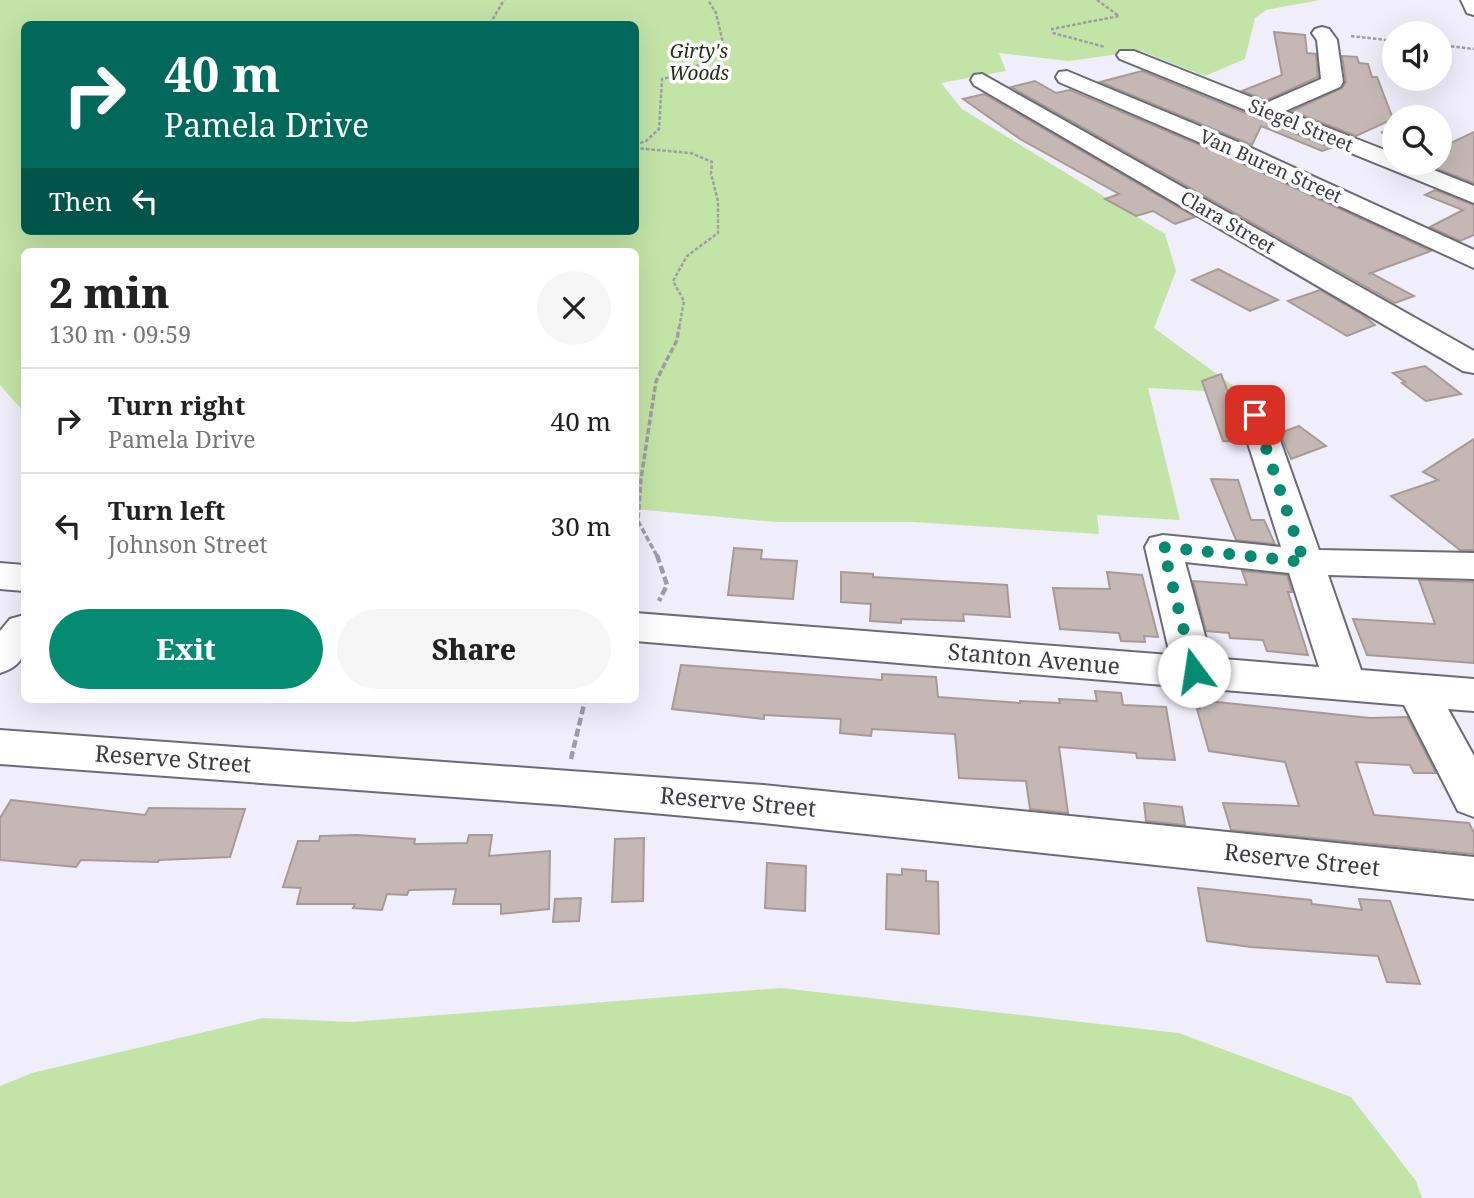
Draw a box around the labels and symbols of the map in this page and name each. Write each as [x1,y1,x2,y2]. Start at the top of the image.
park label: Girty's Woods [669,38,729,86]
street label: Siegel Street [1245,92,1358,158]
street label: Van Buren Street [1196,123,1347,209]
street label: Clara Street [1176,184,1280,260]
pin [1225,385,1285,445]
position arrow [1157,634,1231,708]
street label: Stanton Avenue [947,635,1122,681]
street label: Reserve Street [94,737,252,779]
street label: Reserve Street [659,778,818,824]
street label: Reserve Street [1223,835,1382,883]

